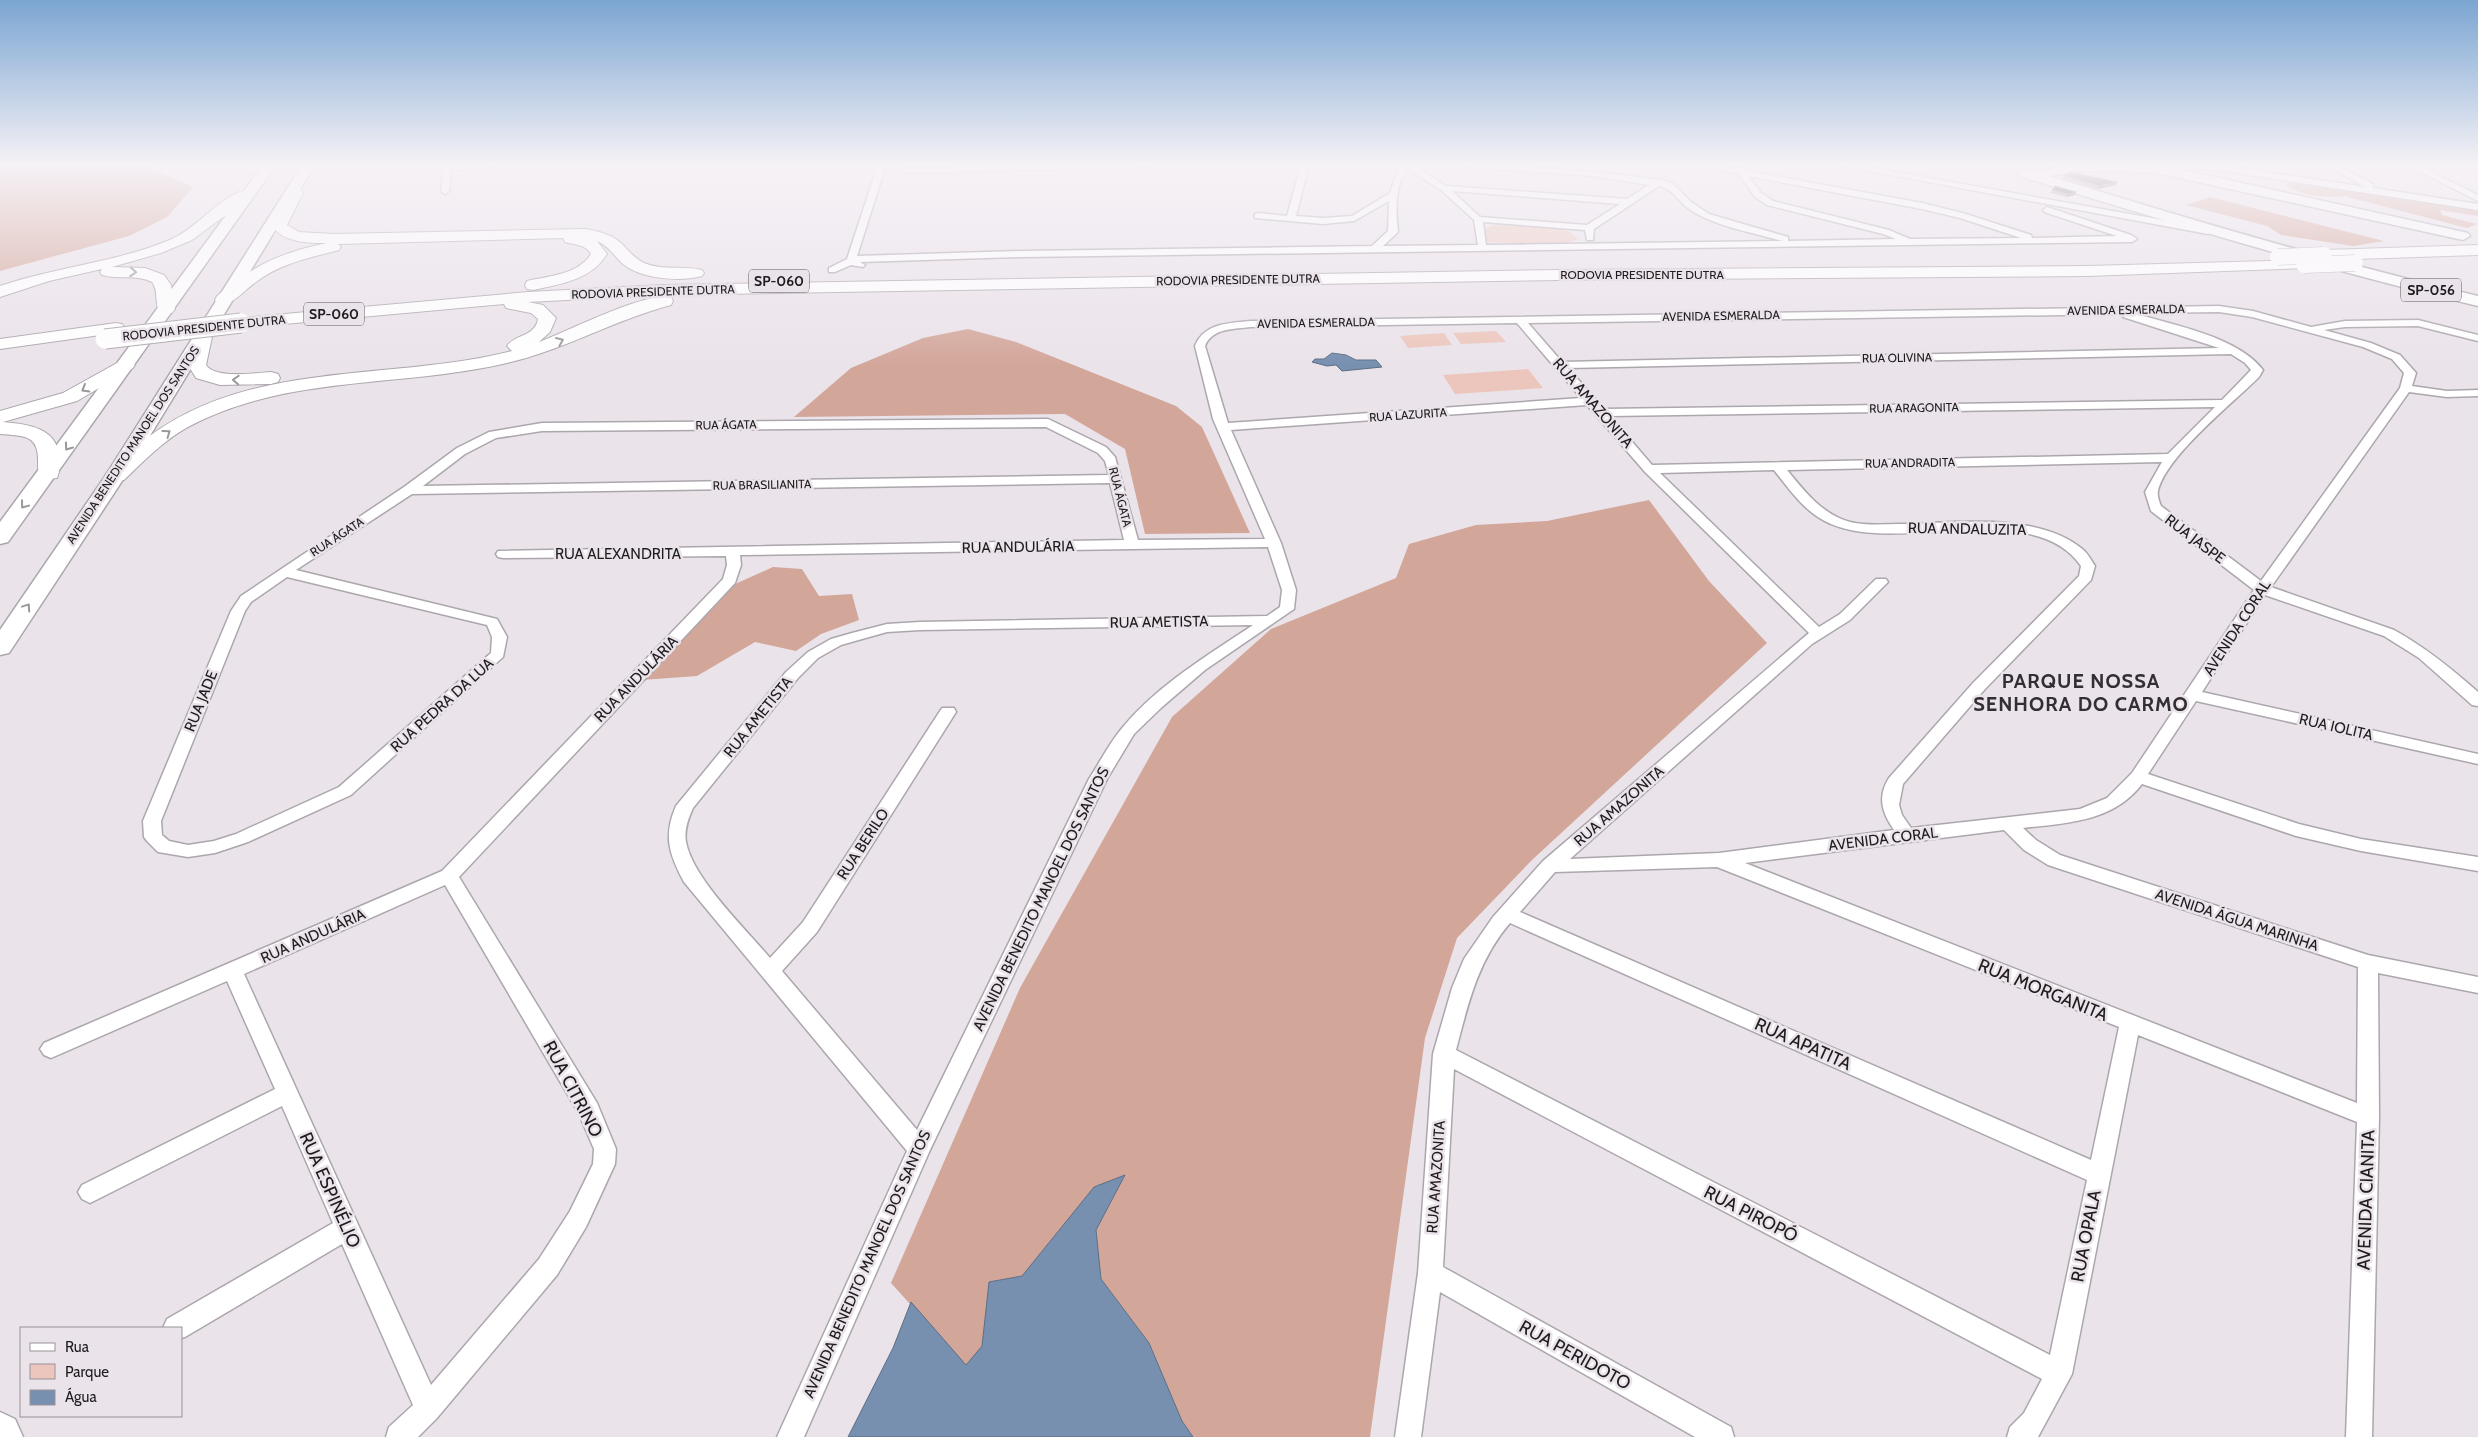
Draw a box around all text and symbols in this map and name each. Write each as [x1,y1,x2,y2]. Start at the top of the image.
one-way arrow [129,267,137,278]
street label: RODOVIA PRESIDENTE DUTRA [1560,267,1724,282]
road number: SP-060 [749,270,809,292]
street label: RODOVIA PRESIDENTE DUTRA [1156,271,1321,288]
road number: SP-056 [2401,278,2461,302]
street label: RODOVIA PRESIDENTE DUTRA [571,281,736,302]
street label: AVENIDA ESMERALDA [2067,301,2185,318]
road number: SP-060 [304,302,364,326]
street label: AVENIDA ESMERALDA [1662,307,1780,324]
street label: RODOVIA PRESIDENTE DUTRA [122,311,287,344]
street label: AVENIDA ESMERALDA [1257,314,1375,331]
one-way arrow [555,336,564,347]
street label: AVENIDA BENEDITO MANOEL DOS SANTOS [63,343,202,546]
street label: RUA OLIVINA [1862,349,1933,366]
street label: RUA AMAZONITA [1549,354,1637,452]
one-way arrow [232,374,240,385]
one-way arrow [81,383,90,393]
street label: RUA ARAGONITA [1869,399,1960,416]
street label: RUA LAZURITA [1369,404,1448,425]
street label: RUA ÁGATA [695,416,757,433]
one-way arrow [161,430,170,438]
one-way arrow [65,441,74,450]
street label: RUA ANDRADITA [1865,454,1956,471]
street label: RUA ÁGATA [1106,465,1135,529]
street label: RUA BRASILIANITA [712,476,812,493]
one-way arrow [22,499,30,508]
street label: RUA JASPE [2161,510,2229,568]
street label: RUA ÁGATA [307,513,367,559]
street label: RUA ANDALUZITA [1908,519,2027,539]
street label: RUA ANDULÁRIA [961,536,1075,557]
street label: RUA ALEXANDRITA [555,545,682,563]
street label: AVENIDA CORAL [2199,577,2275,679]
one-way arrow [21,604,30,613]
street label: RUA AMETISTA [1109,612,1209,632]
street label: RUA ANDULÁRIA [590,631,682,726]
street label: RUA PEDRA DA LUA [387,654,498,756]
street label: RUA JADE [181,668,221,734]
district label: PARQUE NOSSA SENHORA DO CARMO [1973,669,2189,716]
street label: RUA AMETISTA [720,672,797,761]
street label: RUA IOLITA [2297,710,2376,744]
street label: RUA AMAZONITA [1570,762,1668,850]
street label: AVENIDA BENEDITO MANOEL DOS SANTOS [969,764,1113,1034]
street label: RUA BERILO [833,805,893,883]
street label: AVENIDA CORAL [1827,823,1939,855]
street label: AVENIDA ÁGUA MARINHA [2153,884,2322,955]
street label: RUA ANDULÁRIA [257,904,369,967]
street label: RUA MORGANITA [1975,954,2111,1026]
street label: RUA APATITA [1751,1013,1855,1075]
street label: RUA CITRINO [538,1037,608,1141]
street label: RUA AMAZONITA [1423,1119,1449,1234]
street label: AVENIDA BENEDITO MANOEL DOS SANTOS [800,1127,934,1401]
street label: RUA ESPINÉLIO [295,1129,365,1251]
street label: AVENIDA CIANITA [2353,1130,2379,1270]
street label: RUA PIROPÓ [1700,1181,1802,1247]
street label: RUA OPALA [2066,1188,2106,1284]
street label: RUA PERIDOTO [1515,1315,1635,1395]
legend [20,1327,182,1417]
text: Rua [65,1338,90,1356]
text: Parque [65,1363,109,1381]
text: Água [65,1387,97,1406]

